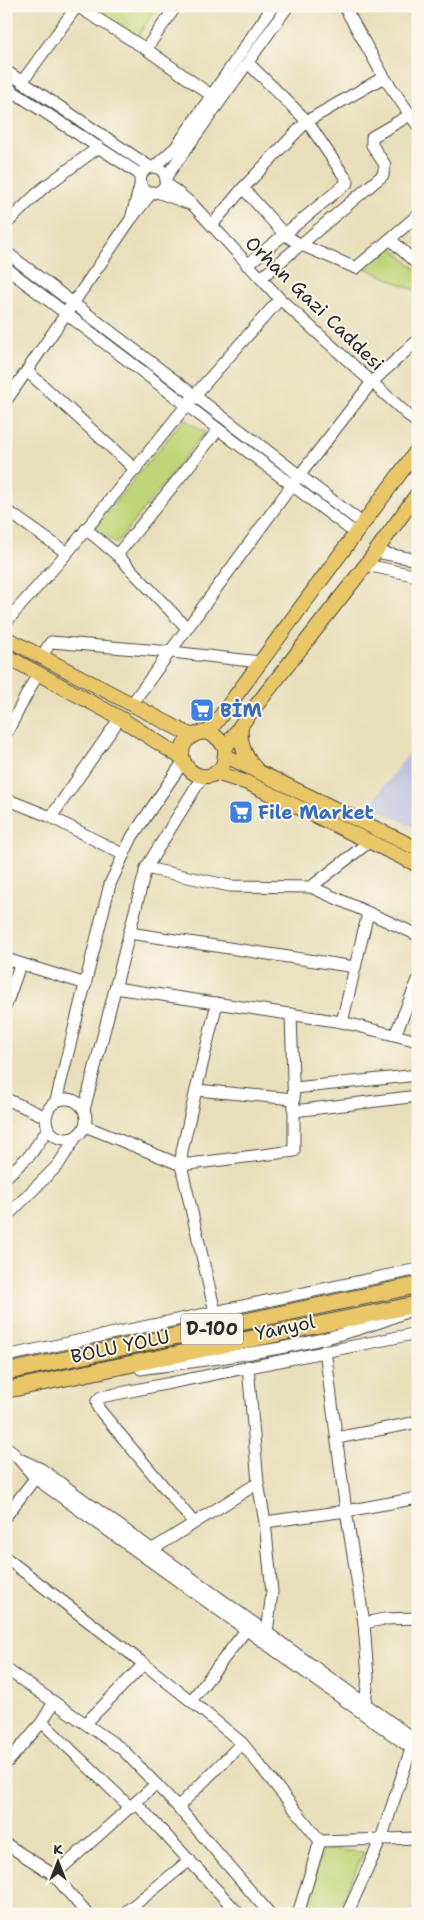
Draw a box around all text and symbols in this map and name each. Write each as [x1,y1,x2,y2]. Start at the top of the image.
street label: Orhan Gazi Caddesi [240,230,389,376]
supermarket icon: BİM [189,697,215,723]
place label: BİM [220,698,263,723]
supermarket icon: File Market [228,799,254,825]
place label: File Market [258,800,374,825]
street label: Yanyol [253,1309,318,1346]
road number: D-100 [181,1314,243,1345]
street label: BOLU YOLU [68,1324,172,1369]
north arrow [32,1838,82,1888]
text: K [53,1840,63,1858]

